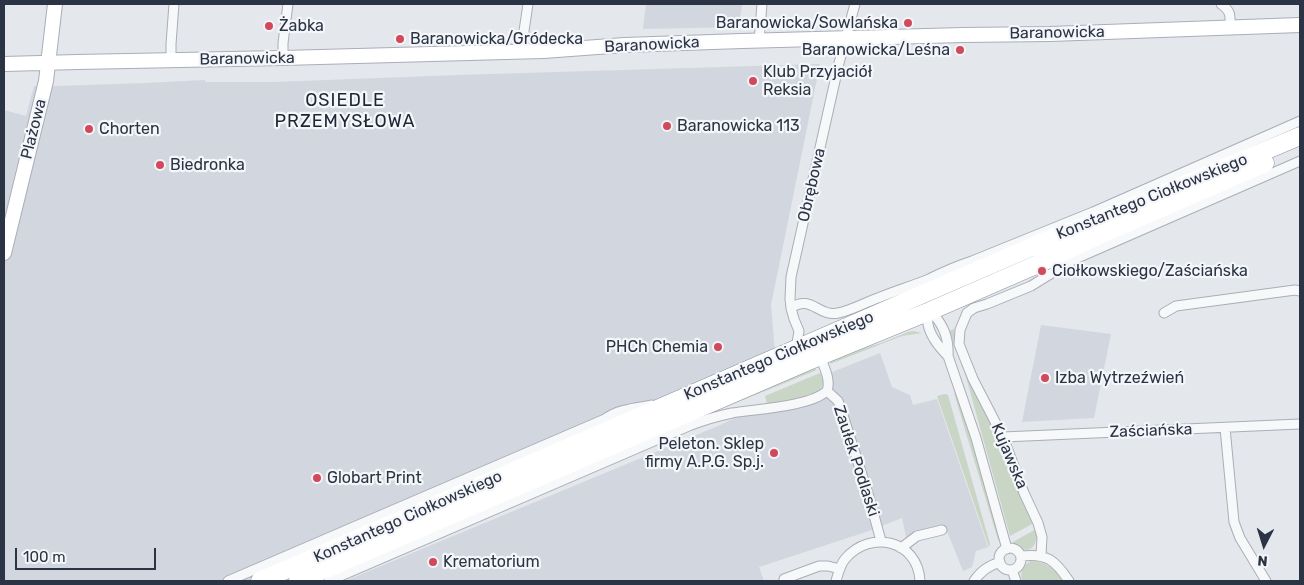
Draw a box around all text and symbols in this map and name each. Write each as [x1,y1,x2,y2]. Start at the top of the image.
place label: Baranowicka/Sowlańska [716,13,898,33]
place label: Żabka [279,16,324,36]
marker: Baranowicka/Sowlańska [902,17,914,29]
marker: Żabka [263,20,275,32]
street label: Baranowicka [1009,23,1105,43]
place label: Baranowicka/Gródecka [410,29,583,49]
marker: Baranowicka/Gródecka [394,33,406,45]
street label: Baranowicka [604,33,700,57]
place label: Baranowicka/Leśna [802,40,950,60]
marker: Baranowicka/Leśna [954,44,966,56]
street label: Baranowicka [199,49,295,69]
place label: Klub Przyjaciół Reksia [763,62,872,100]
marker: Klub Przyjaciół Reksia [747,75,759,87]
district label: OSIEDLE PRZEMYSŁOWA [273,90,417,132]
street label: Plażowa [17,97,51,161]
place label: Baranowicka 113 [677,116,800,136]
place label: Chorten [99,119,160,139]
marker: Baranowicka 113 [661,120,673,132]
marker: Chorten [83,123,95,135]
street label: Obrębowa [794,146,830,224]
street label: Konstantego Ciołkowskiego [1054,150,1250,244]
place label: Biedronka [170,155,245,175]
marker: Biedronka [154,159,166,171]
place label: Ciołkowskiego/Zaściańska [1052,261,1248,281]
marker: Ciołkowskiego/Zaściańska [1036,265,1048,277]
street label: Konstantego Ciołkowskiego [681,307,877,405]
place label: PHCh Chemia [606,337,708,357]
marker: PHCh Chemia [712,341,724,353]
place label: Izba Wytrzeźwień [1055,368,1184,388]
marker: Izba Wytrzeźwień [1039,372,1051,384]
street label: Zaułek Podlaski [829,403,883,519]
street label: Kujawska [987,420,1031,492]
street label: Zaściańska [1109,420,1193,442]
place label: Peleton. Sklep firmy A.P.G. Sp.j. [645,434,764,472]
marker: Peleton. Sklep firmy A.P.G. Sp.j. [768,447,780,459]
street label: Konstantego Ciołkowskiego [311,467,505,567]
place label: Globart Print [327,468,422,488]
marker: Globart Print [311,472,323,484]
north arrow [1239,520,1289,570]
scale bar [18,538,159,570]
text: 100 m [23,548,65,566]
place label: Krematorium [443,552,540,572]
text: N [1257,552,1268,569]
marker: Krematorium [427,556,439,568]

